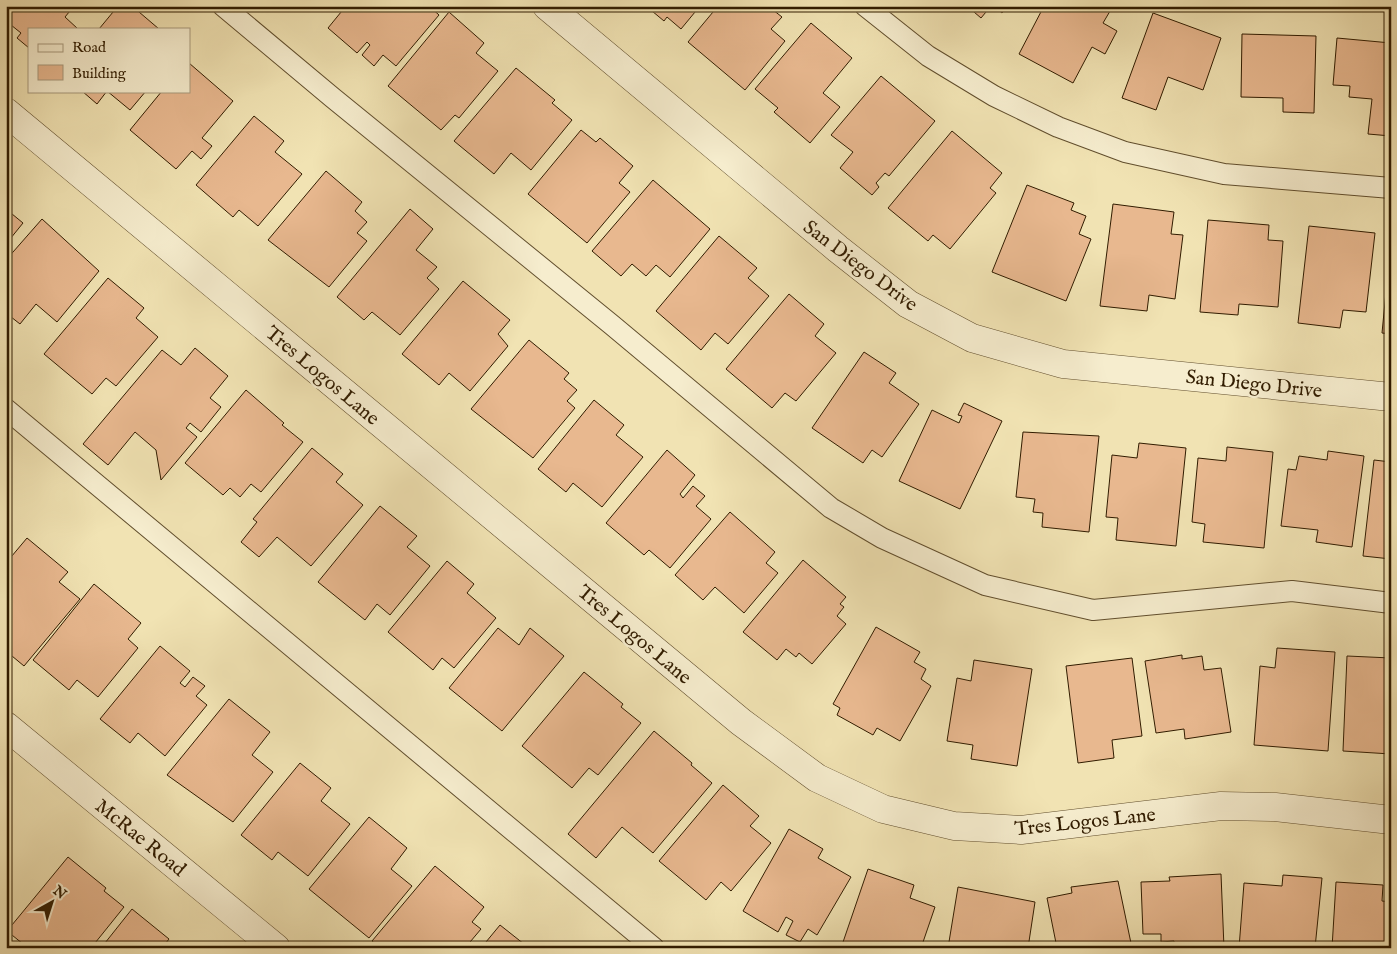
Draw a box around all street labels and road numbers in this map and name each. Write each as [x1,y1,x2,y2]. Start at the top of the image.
street label: San Diego Drive [798,215,922,317]
street label: Tres Logos Lane [260,321,384,431]
street label: San Diego Drive [1184,365,1323,404]
street label: Tres Logos Lane [572,580,696,690]
street label: McRae Road [90,794,191,883]
street label: Tres Logos Lane [1013,803,1157,842]

